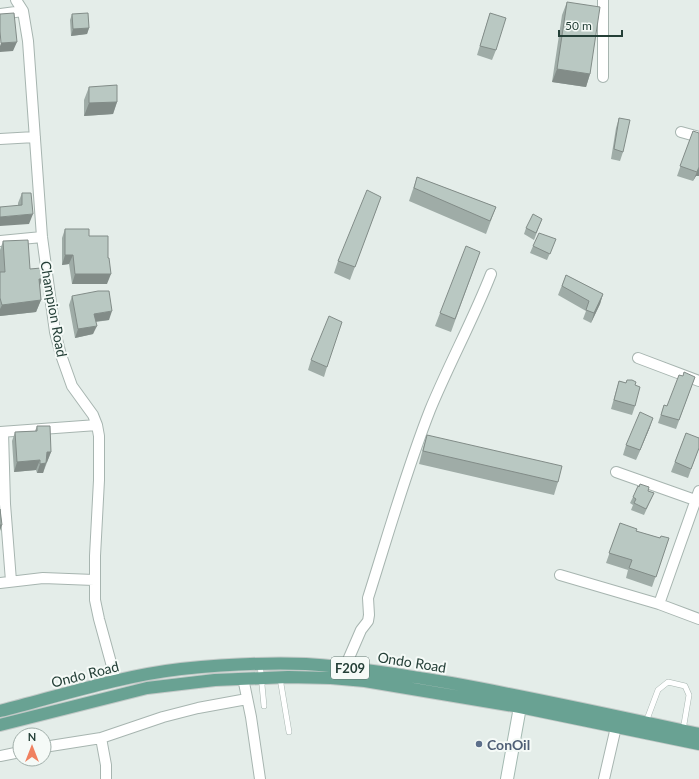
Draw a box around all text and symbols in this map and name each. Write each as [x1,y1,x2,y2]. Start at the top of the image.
scale bar [559,12,622,38]
text: 50 m [565,18,592,33]
street label: Champion Road [37,260,71,358]
street label: Ondo Road [376,648,448,676]
street label: Ondo Road [49,657,121,691]
road number: F209 [331,657,369,679]
north arrow [12,727,52,767]
text: N [28,730,36,743]
place label: ConOil [487,736,530,753]
marker: ConOil [474,739,484,749]

